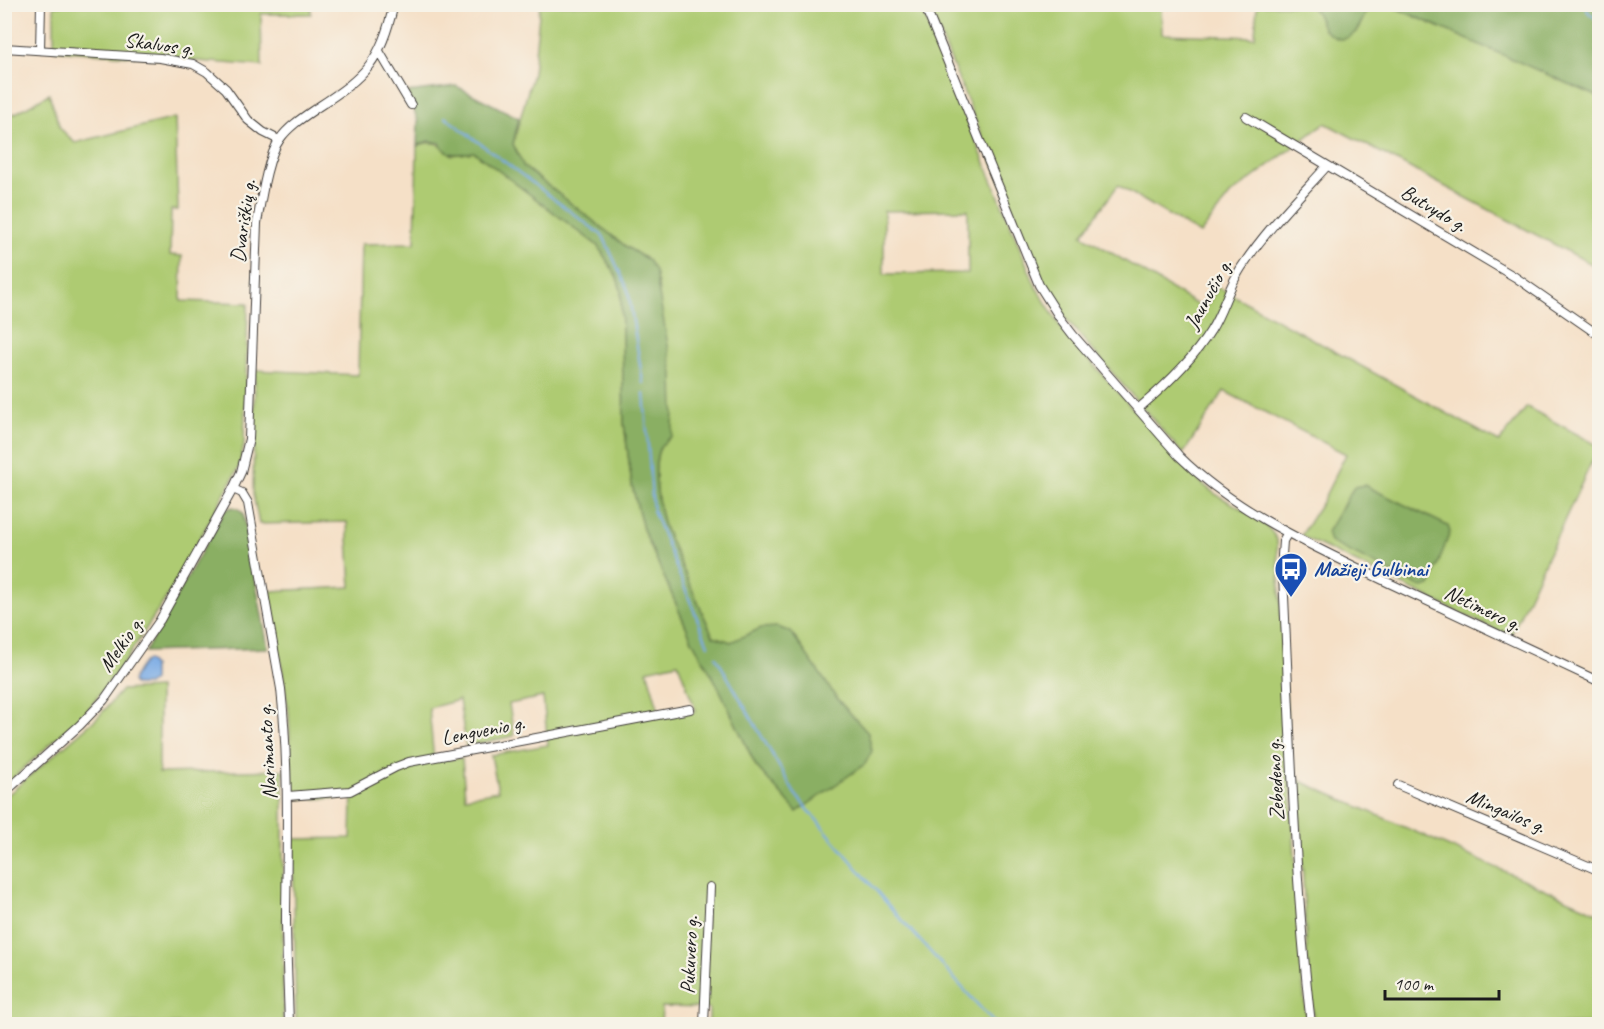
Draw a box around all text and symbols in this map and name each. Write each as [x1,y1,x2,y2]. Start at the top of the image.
street label: Skalvos g. [123,26,196,62]
street label: Dvariškių g. [224,177,262,264]
street label: Butvydo g. [1396,178,1472,238]
street label: Jaunučio g. [1178,254,1238,334]
bus stop icon: Mažieji Gulbinai [1273,551,1309,598]
place label: Mažieji Gulbinai [1314,556,1431,582]
street label: Netimero g. [1440,579,1526,637]
street label: Melkio g. [93,611,150,677]
street label: Narimanto g. [251,703,282,800]
street label: Lengvenio g. [439,709,528,751]
street label: Zebedeno g. [1260,738,1290,821]
street label: Mingailos g. [1463,783,1550,840]
street label: Pukuvero g. [674,915,704,995]
scale bar [1385,963,1499,1001]
text: 100 m [1394,973,1435,995]

